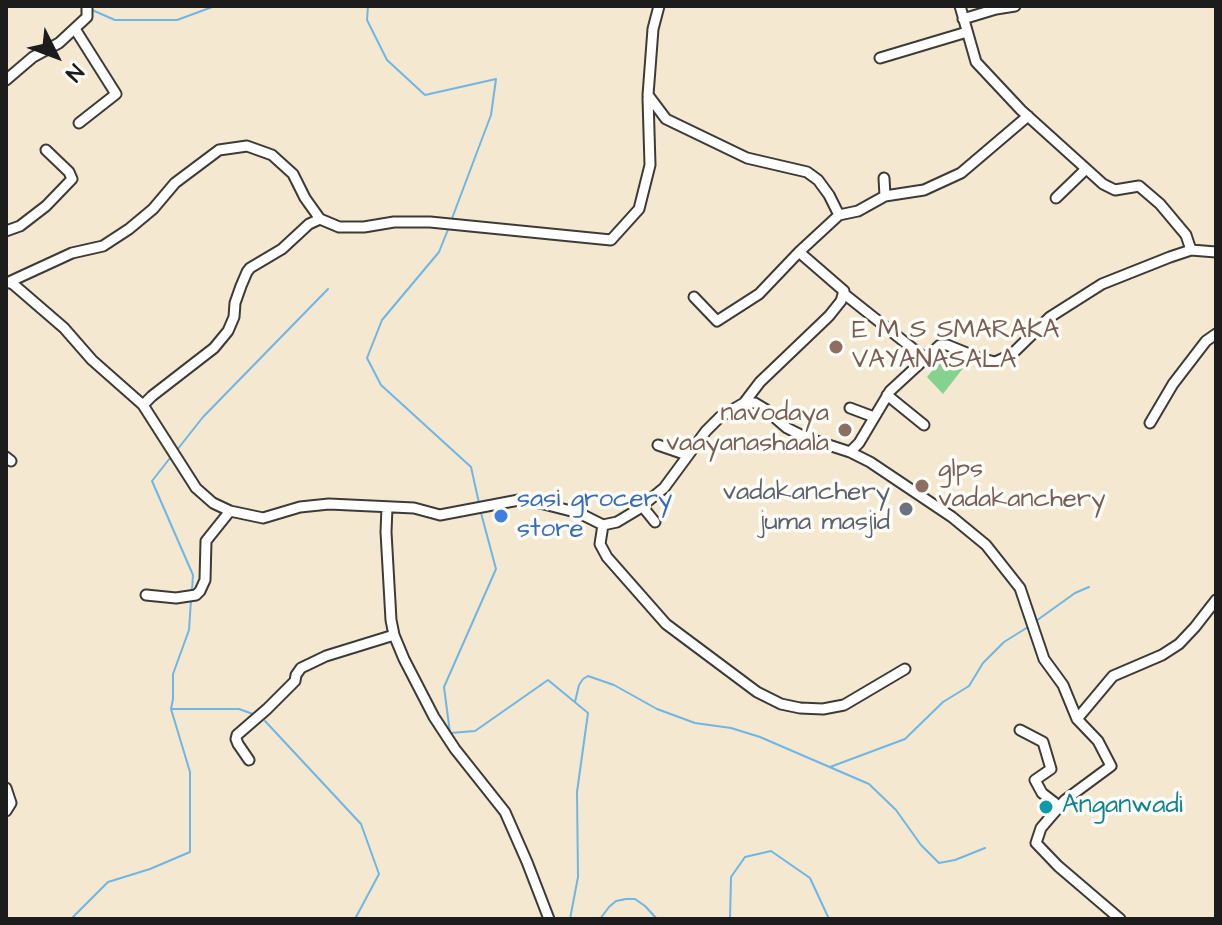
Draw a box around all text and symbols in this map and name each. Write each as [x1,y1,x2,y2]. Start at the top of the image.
north arrow [16,16,96,96]
text: N [58,57,90,88]
place label: E M S SMARAKA VAYANASALA [852,316,1059,378]
marker: E M S SMARAKA VAYANASALA [827,338,845,356]
place label: navodaya vaayanashaala [666,399,829,460]
marker: navodaya vaayanashaala [836,421,854,439]
place label: glps vadakanchery [938,455,1105,516]
marker: glps vadakanchery [913,477,931,495]
place label: vadakanchery juma masjid [723,478,890,540]
place label: sasi grocery store [517,485,672,546]
marker: vadakanchery juma masjid [897,500,915,518]
marker: sasi grocery store [492,507,510,525]
place label: Anganwadi [1062,791,1183,823]
marker: Anganwadi [1037,798,1055,816]

